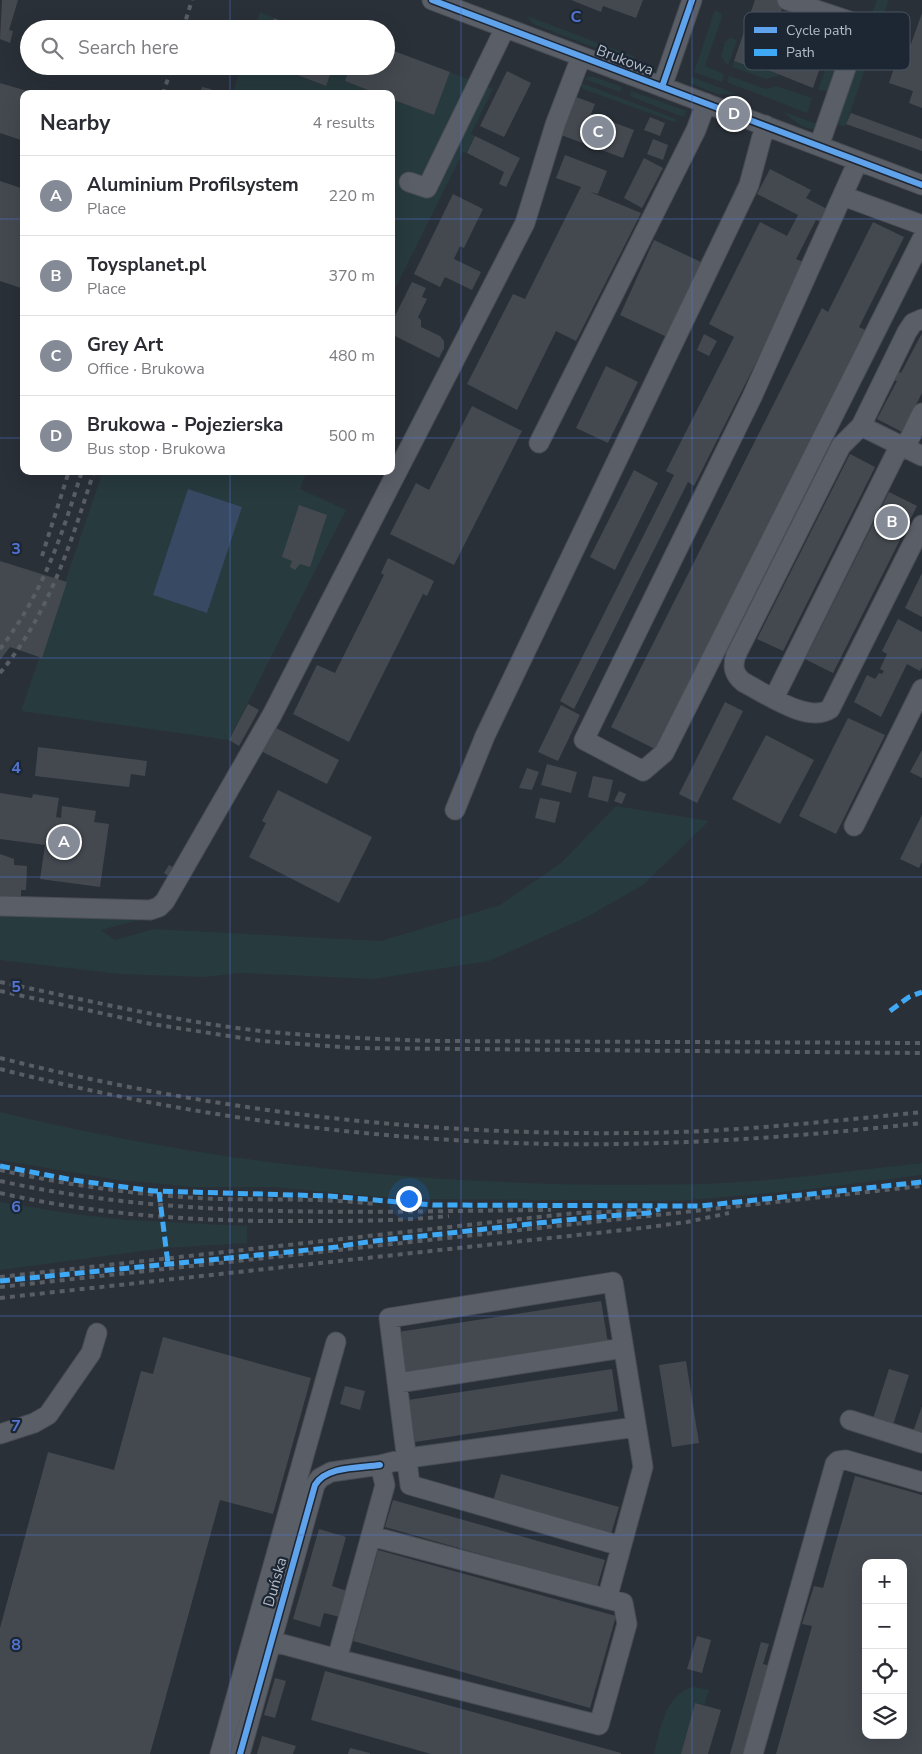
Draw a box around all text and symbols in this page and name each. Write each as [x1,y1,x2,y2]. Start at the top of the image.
text: C [571,6,582,28]
legend [744,12,910,70]
search box [20,20,395,75]
text: Cycle path [786,21,852,40]
icon: search [38,34,66,62]
text: Search here [78,35,179,61]
street label: Brukowa [593,40,657,80]
text: Path [786,43,815,62]
pin: D [718,95,750,133]
text: Nearby [40,109,110,137]
text: 4 results [313,112,375,134]
pin: C [582,113,614,151]
text: Aluminium Profilsystem [87,172,299,198]
text: A [50,185,62,207]
text: 220 m [328,185,375,207]
text: Place [87,198,126,220]
text: Toysplanet.pl [87,252,206,278]
text: B [50,265,62,287]
text: 370 m [328,265,375,287]
text: Place [87,278,126,300]
text: Grey Art [87,332,163,358]
text: C [51,345,61,367]
text: 480 m [328,345,375,367]
text: Office · Brukowa [87,358,205,380]
text: Brukowa - Pojezierska [87,412,283,438]
text: D [50,425,62,447]
text: 500 m [328,425,375,447]
text: Bus stop · Brukowa [87,438,226,460]
pin: B [876,503,908,541]
text: 3 [11,538,21,560]
text: 4 [11,757,21,779]
pin: A [48,823,80,861]
text: 5 [11,976,21,998]
your location [396,1186,422,1212]
text: 6 [11,1196,21,1218]
text: 7 [11,1415,21,1437]
street label: Duńska [258,1555,292,1609]
map controls [862,1559,907,1739]
button: + [862,1559,907,1604]
button: − [862,1604,907,1649]
text: 8 [11,1634,21,1656]
button: locate [862,1649,907,1694]
button: layers [862,1694,907,1739]

